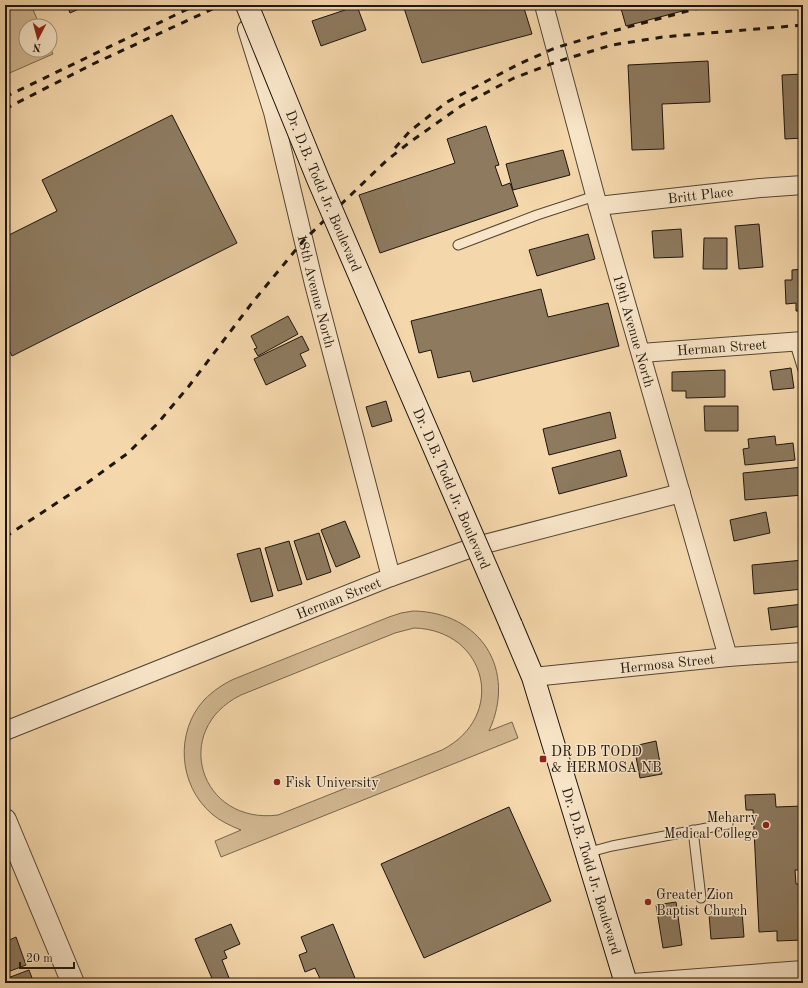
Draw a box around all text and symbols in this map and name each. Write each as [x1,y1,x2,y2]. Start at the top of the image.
north arrow [18,18,58,58]
text: N [32,40,42,52]
street label: Dr. D.B. Todd Jr. Boulevard [283,108,363,274]
street label: Britt Place [667,185,734,206]
street label: 18th Avenue North [294,233,337,350]
street label: 19th Avenue North [610,273,656,390]
street label: Herman Street [676,338,767,358]
street label: Dr. D.B. Todd Jr. Boulevard [410,406,492,571]
street label: Herman Street [294,576,383,622]
street label: Hermosa Street [619,652,716,676]
place label: DR DB TODD & HERMOSA NB [551,745,662,775]
marker: DR DB TODD & HERMOSA NB [538,754,548,764]
place label: Fisk University [285,776,379,790]
marker: Fisk University [272,777,282,787]
street label: Dr. D.B. Todd Jr. Boulevard [559,786,623,956]
place label: Meharry Medical College [664,811,759,841]
marker: Meharry Medical College [761,820,771,830]
place label: Greater Zion Baptist Church [656,888,748,918]
marker: Greater Zion Baptist Church [643,897,653,907]
scale bar [20,944,74,970]
text: 20 m [26,953,53,965]

